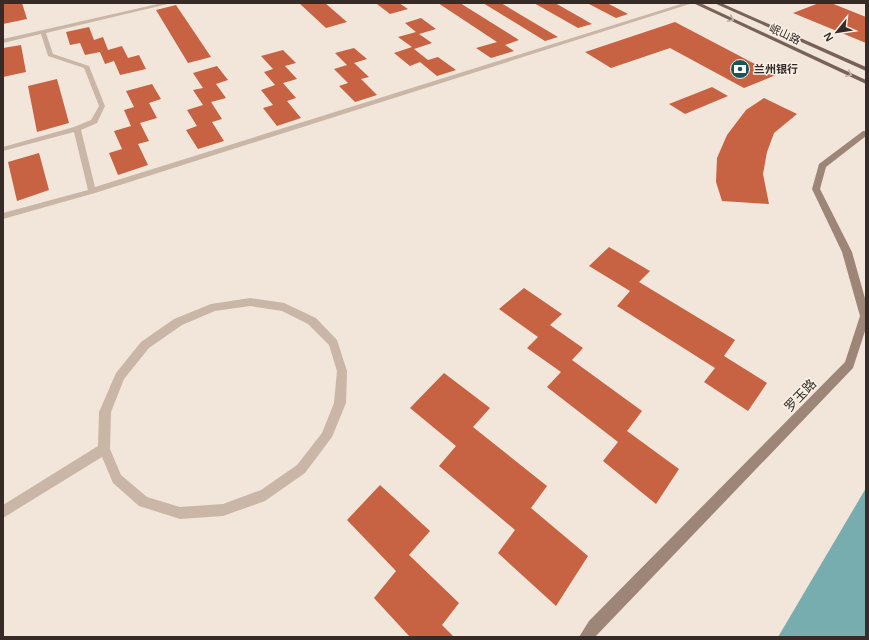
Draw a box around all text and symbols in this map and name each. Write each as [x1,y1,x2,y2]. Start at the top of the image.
north arrow [817,12,857,52]
one-way arrow [727,14,734,22]
street label: 岷山路 [768,22,802,46]
text: N [821,31,836,43]
bank icon: 兰州银行 [729,58,751,80]
place label: 兰州银行 [754,63,798,75]
one-way arrow [845,69,852,77]
street label: 罗玉路 [781,376,819,415]

